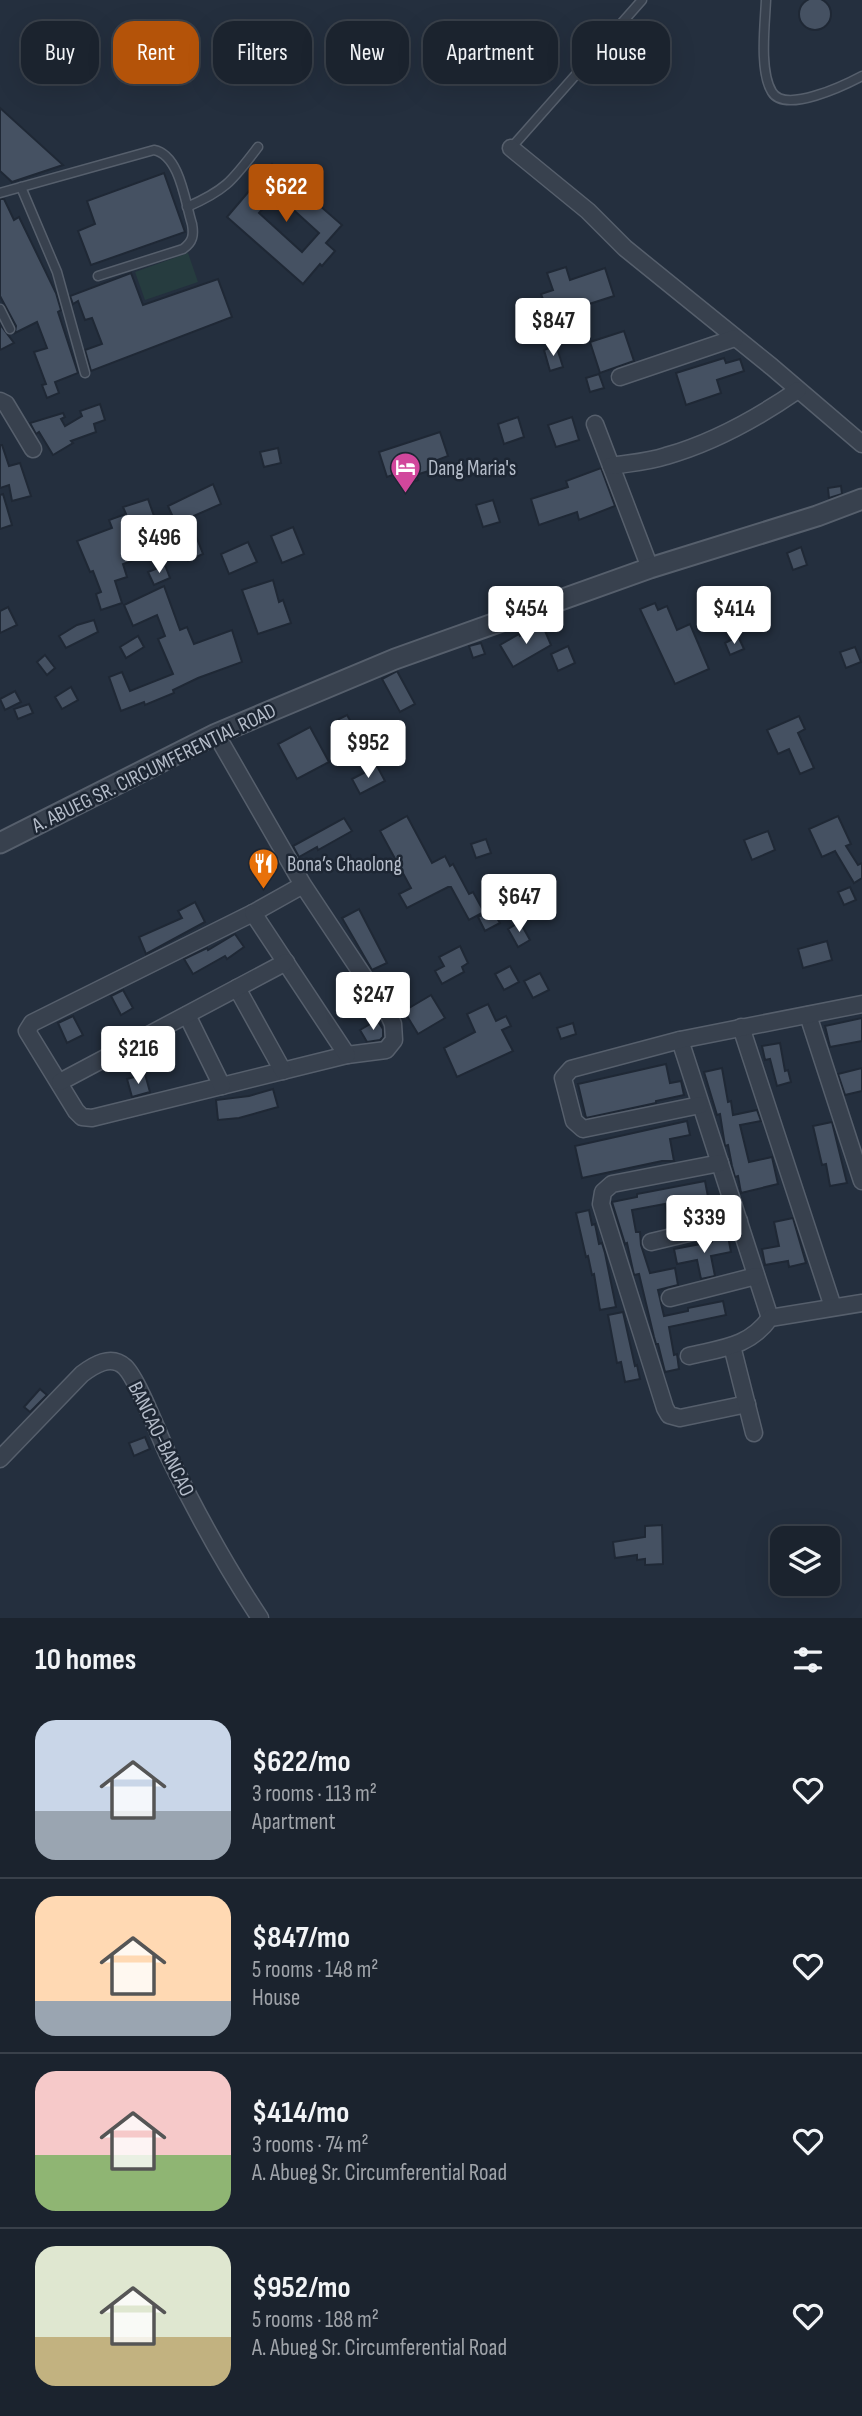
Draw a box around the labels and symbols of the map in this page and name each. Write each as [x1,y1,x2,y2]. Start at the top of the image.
pin: $622 [245,164,327,224]
pin: $847 [512,298,594,358]
hotel icon: Dang Maria's [388,451,422,495]
place label: Dang Maria's [428,456,516,481]
pin: $496 [118,516,200,575]
pin: $454 [485,586,567,646]
pin: $414 [693,586,775,646]
street label: A. ABUEG SR. CIRCUMFERENTIAL ROAD [27,698,280,839]
pin: $952 [327,720,409,780]
restaurant icon: Bona’s Chaolong [247,847,281,891]
place label: Bona’s Chaolong [287,852,402,877]
pin: $647 [478,874,560,934]
pin: $247 [332,972,414,1032]
pin: $216 [97,1026,179,1086]
pin: $339 [663,1196,745,1255]
street label: BANCAO-BANCAO [122,1378,200,1500]

